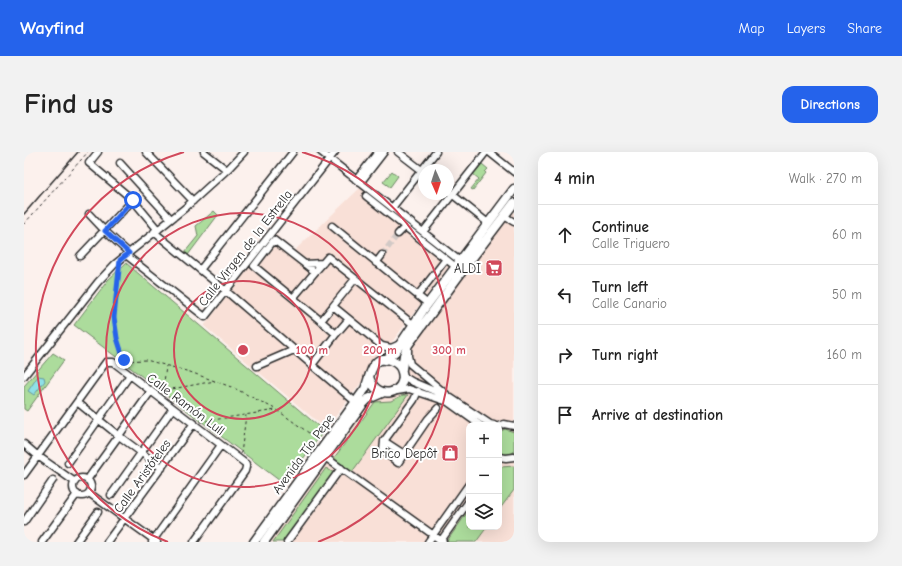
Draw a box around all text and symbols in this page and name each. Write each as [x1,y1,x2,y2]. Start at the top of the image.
text: Wayfind [20,17,84,39]
text: Map [738,20,765,37]
text: Layers [787,20,825,37]
text: Share [847,20,882,37]
button: Directions [782,86,878,123]
text: Find us [24,88,113,120]
north arrow [418,164,454,200]
text: 4 min [554,169,595,188]
text: Walk · 270 m [789,171,862,186]
street label: Calle Virgen de la Estrella [195,187,295,309]
route start [124,191,142,209]
text: Continue [592,218,649,236]
icon: ahead [554,224,576,246]
text: 60 m [832,227,862,242]
text: Calle Triguero [592,236,670,251]
supermarket icon: ALDI [484,258,504,278]
place label: ALDI [454,261,481,276]
text: Turn left [592,278,648,296]
icon: left [554,284,576,306]
text: 50 m [832,287,862,302]
text: Calle Canario [592,296,667,311]
centre of rings [236,343,250,357]
text: 100 m [296,343,328,357]
text: 200 m [363,343,397,357]
text: 300 m [432,343,466,357]
icon: right [554,344,576,366]
text: Turn right [592,346,658,364]
text: 160 m [827,347,862,362]
route end [115,351,133,369]
street label: Calle Ramón Lull [144,370,228,438]
icon: arrive [554,404,576,426]
text: Arrive at destination [592,406,723,424]
street label: Avenida Tío Pepe [269,411,337,497]
map controls [466,422,502,530]
button: + [466,422,502,458]
street label: Calle Aristóteles [110,436,174,516]
shop icon: Brico Depôt [440,443,460,463]
place label: Brico Depôt [371,446,438,461]
button: − [466,458,502,494]
button: layers [466,494,502,530]

